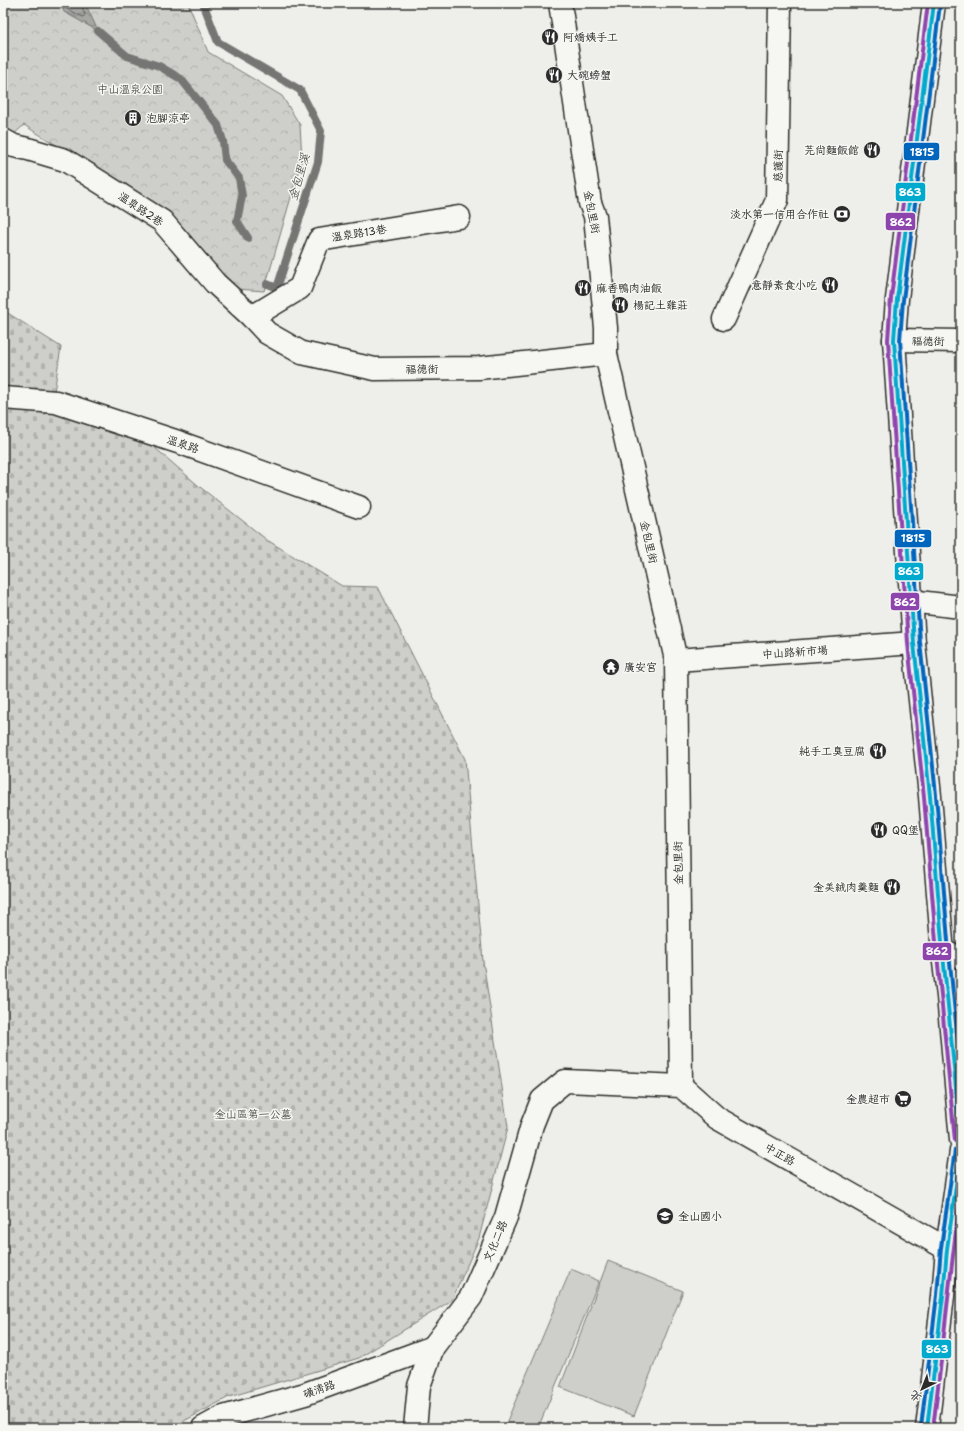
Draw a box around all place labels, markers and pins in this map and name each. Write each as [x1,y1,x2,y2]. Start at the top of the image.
restaurant icon: 阿嬌姨手工 [540,27,560,47]
place label: 阿嬌姨手工 [563,30,618,45]
restaurant icon: 大碗螃蟹 [544,65,564,85]
place label: 大碗螃蟹 [567,68,611,83]
building icon: 泡腳涼亭 [123,108,143,128]
place label: 泡腳涼亭 [146,111,190,126]
restaurant icon: 芫尚麵飯館 [862,140,882,160]
place label: 芫尚麵飯館 [804,143,859,158]
bank icon: 淡水第一信用合作社 [832,204,852,224]
place label: 淡水第一信用合作社 [730,207,829,222]
restaurant icon: 意靜素食小吃 [820,275,840,295]
restaurant icon: 麻香鴨肉油飯 [573,278,593,298]
place label: 意靜素食小吃 [751,278,817,293]
place label: 麻香鴨肉油飯 [596,281,662,296]
restaurant icon: 楊記土雞莊 [610,295,630,315]
place label: 楊記土雞莊 [633,298,688,313]
temple icon: 廣安宮 [601,657,621,677]
place label: 廣安宮 [624,660,657,675]
restaurant icon: 純手工臭豆腐 [868,741,888,761]
place label: 純手工臭豆腐 [799,744,865,759]
restaurant icon: QQ堡 [869,820,889,840]
place label: QQ堡 [892,823,919,838]
restaurant icon: 金美絨肉羹麵 [882,877,902,897]
place label: 金美絨肉羹麵 [813,880,879,895]
supermarket icon: 金農超市 [893,1089,913,1109]
place label: 金農超市 [846,1092,890,1107]
school or university icon: 金山國小 [655,1206,675,1226]
place label: 金山國小 [678,1209,722,1224]

